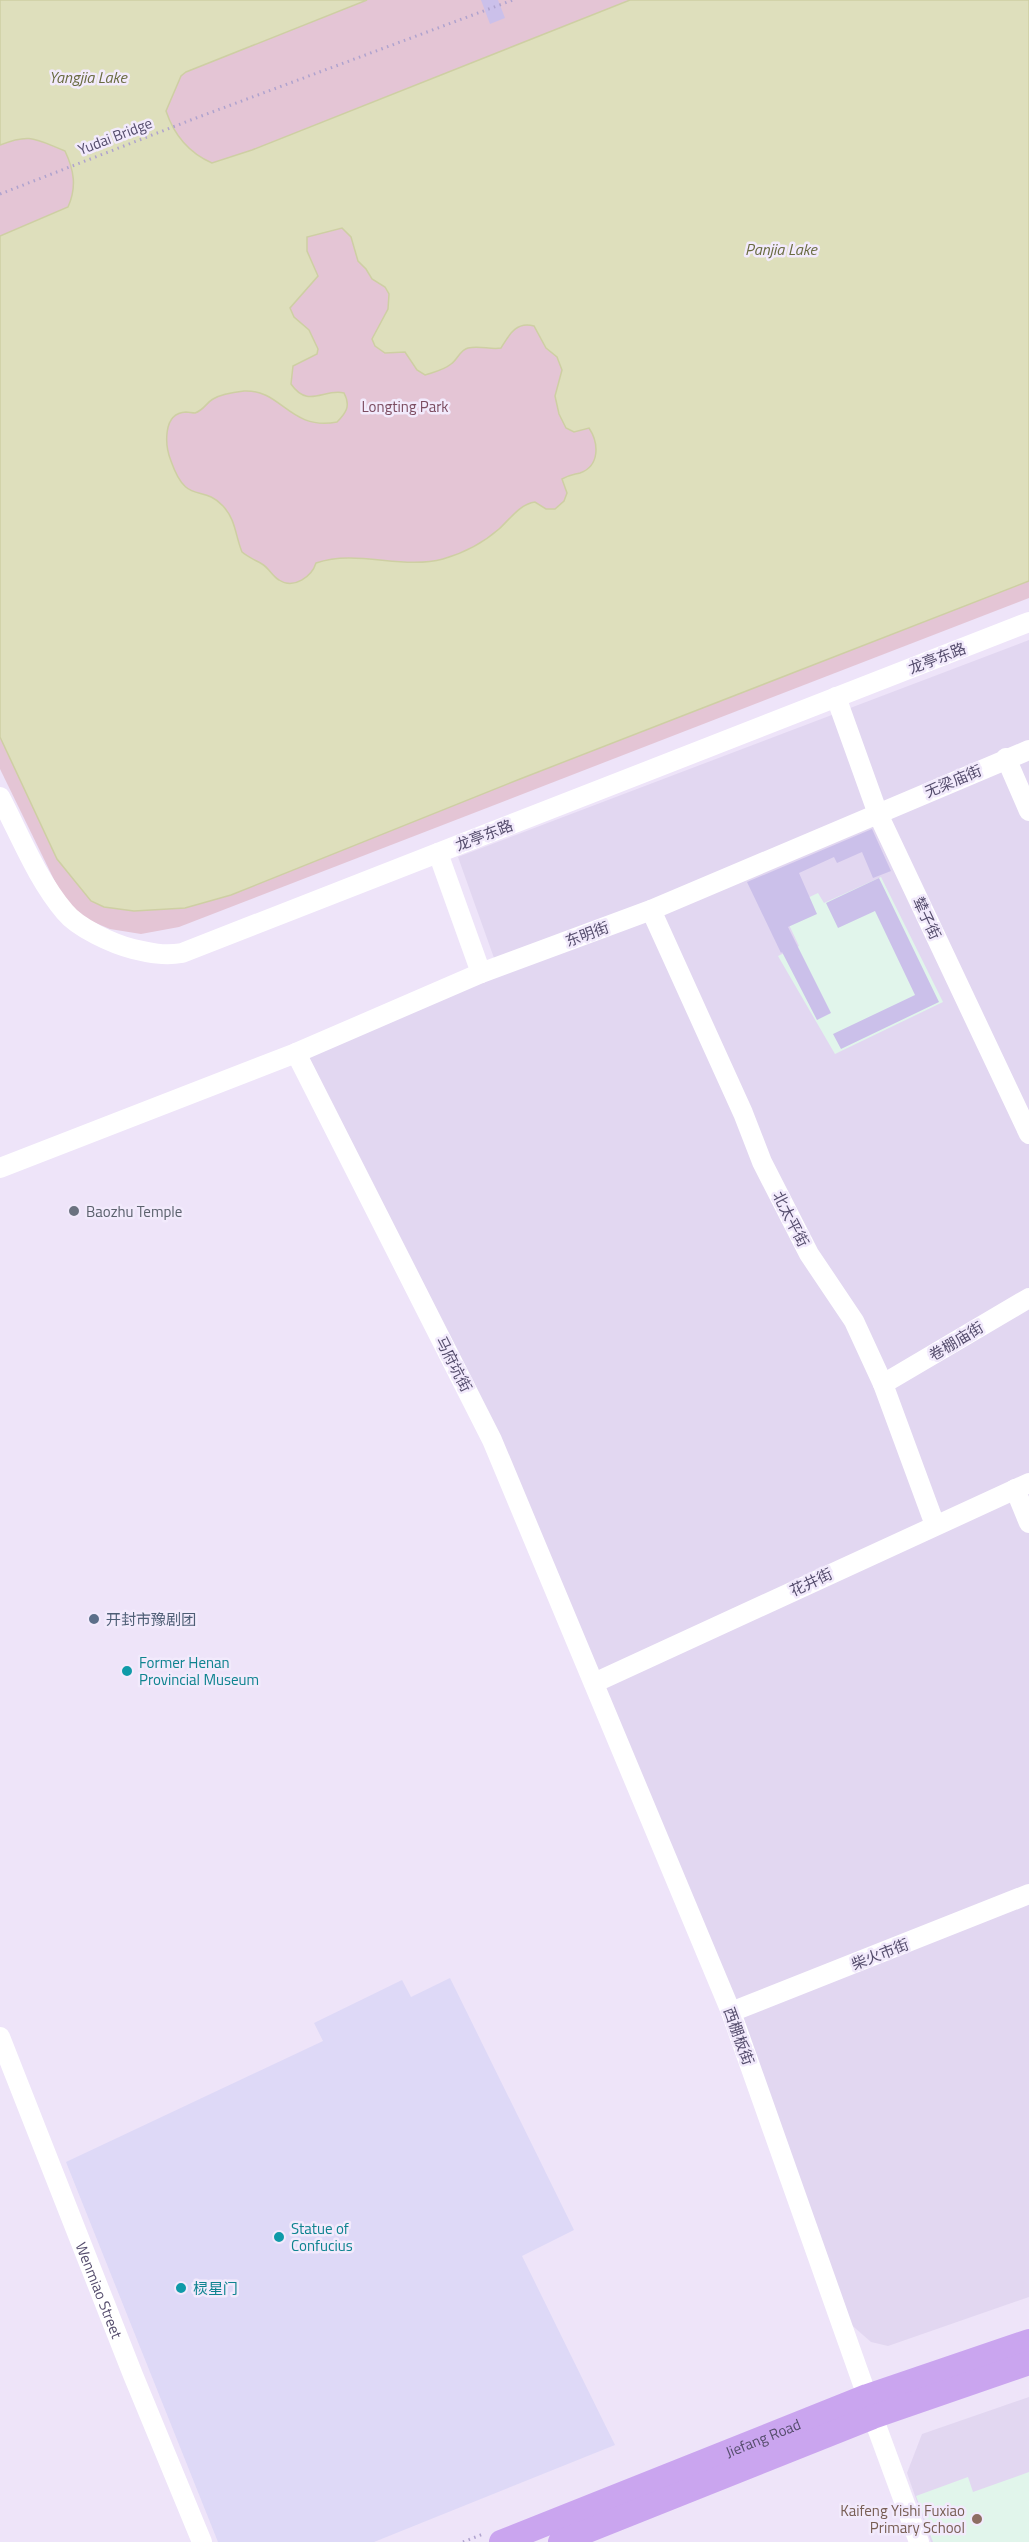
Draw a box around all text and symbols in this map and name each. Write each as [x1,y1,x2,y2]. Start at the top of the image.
water label: Yangjia Lake [49,65,129,89]
street label: Yudai Bridge [74,111,156,161]
water label: Panjia Lake [745,237,819,261]
park label: Longting Park [361,395,449,418]
street label: 龙亭东路 [905,637,969,679]
street label: 无梁庙街 [921,759,985,803]
street label: 龙亭东路 [452,814,516,856]
street label: 辇子街 [907,893,947,943]
street label: 东明街 [562,915,612,953]
street label: 北太平街 [767,1187,815,1251]
place label: Baozhu Temple [86,1200,182,1223]
marker: Baozhu Temple [67,1204,81,1218]
street label: 卷棚庙街 [924,1316,988,1366]
street label: 马府坑街 [430,1332,478,1396]
street label: 花井街 [786,1562,836,1602]
place label: 开封市豫剧团 [106,1608,196,1631]
marker: 开封市豫剧团 [87,1612,101,1626]
place label: Former Henan Provincial Museum [139,1651,259,1691]
marker: Former Henan Provincial Museum [120,1664,134,1678]
street label: 柴火市街 [848,1933,912,1975]
street label: 西棚板街 [718,2004,760,2068]
place label: Statue of Confucius [291,2217,353,2257]
marker: Statue of Confucius [272,2230,286,2244]
street label: Wenmiao Street [70,2238,129,2342]
place label: 棂星门 [193,2277,238,2300]
marker: 棂星门 [174,2281,188,2295]
street label: Jiefang Road [722,2412,804,2463]
place label: Kaifeng Yishi Fuxiao Primary School [840,2499,965,2539]
marker: Kaifeng Yishi Fuxiao Primary School [970,2512,984,2526]

